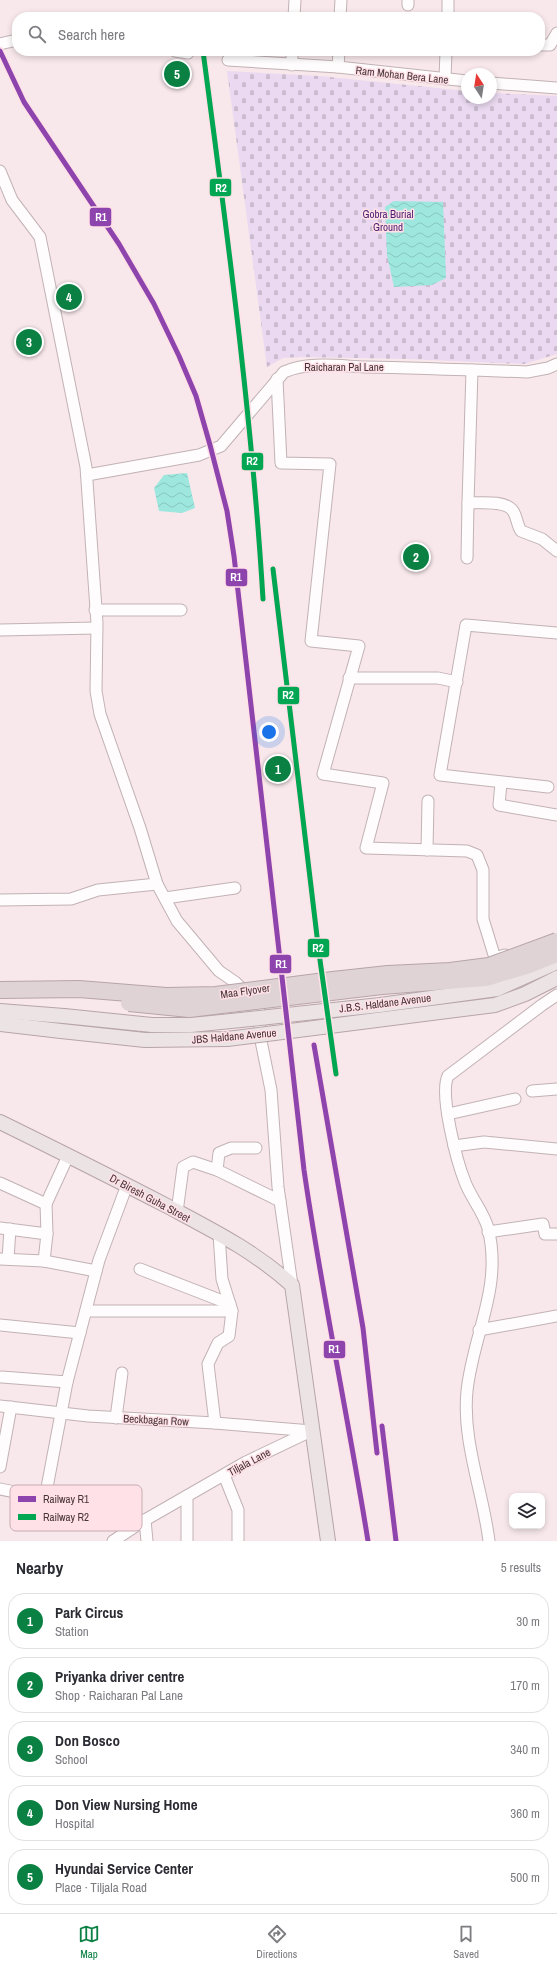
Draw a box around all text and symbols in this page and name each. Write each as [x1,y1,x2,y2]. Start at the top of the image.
search box [12,12,545,56]
icon: search [26,23,48,45]
text: Search here [58,24,125,45]
pin: 5 [164,59,190,89]
street label: Ram Mohan Bera Lane [355,63,449,87]
north arrow [461,68,497,104]
line badge: R2 [209,178,232,197]
text: R2 [215,181,227,195]
line badge: R1 [89,207,112,227]
park label: Gobra Burial Ground [362,207,414,234]
text: R1 [95,210,107,224]
pin: 4 [56,282,82,312]
pin: 3 [16,327,42,357]
street label: Raicharan Pal Lane [304,360,384,374]
line badge: R2 [241,452,264,471]
text: R2 [246,454,258,468]
pin: 2 [403,542,429,572]
line badge: R1 [225,568,248,587]
text: R1 [230,570,242,584]
line badge: R2 [277,686,300,705]
text: R2 [282,688,294,702]
your location [259,722,279,742]
pin: 1 [265,754,291,784]
line badge: R2 [307,938,330,958]
text: R2 [312,941,324,955]
line badge: R1 [269,954,292,974]
text: R1 [275,957,287,971]
street label: Maa Flyover [219,981,271,1001]
street label: J.B.S. Haldane Avenue [338,990,432,1016]
street label: JBS Haldane Avenue [191,1025,277,1047]
street label: Dr Biresh Guha Street [107,1171,193,1225]
line badge: R1 [323,1340,346,1359]
text: R1 [328,1342,340,1356]
street label: Beckbagan Row [123,1411,190,1429]
street label: Tiljala Lane [225,1445,273,1479]
legend [10,1485,142,1531]
text: Railway R1 [43,1492,89,1506]
map controls [509,1493,545,1529]
button: layers [509,1493,545,1529]
text: Railway R2 [43,1510,89,1524]
text: Nearby [16,1556,63,1579]
text: 5 results [501,1559,541,1576]
text: Park Circus [55,1602,123,1623]
text: 1 [27,1613,33,1630]
text: 30 m [516,1613,540,1630]
text: Station [55,1623,89,1640]
text: Priyanka driver centre [55,1666,184,1687]
text: 2 [27,1677,33,1694]
text: 170 m [510,1677,540,1694]
text: Shop · Raicharan Pal Lane [55,1687,183,1704]
text: Don Bosco [55,1730,120,1751]
text: 3 [27,1741,33,1758]
text: 340 m [510,1741,540,1758]
text: School [55,1751,88,1768]
text: Don View Nursing Home [55,1794,198,1815]
text: 4 [27,1805,33,1822]
text: 360 m [510,1805,540,1822]
text: Hospital [55,1815,94,1832]
text: Hyundai Service Center [55,1858,193,1879]
text: 5 [27,1869,33,1886]
text: 500 m [510,1869,540,1886]
text: Place · Tiljala Road [55,1879,147,1896]
tab: Map [78,1923,100,1961]
tab: Directions [256,1923,297,1961]
tab: Saved [453,1923,479,1961]

